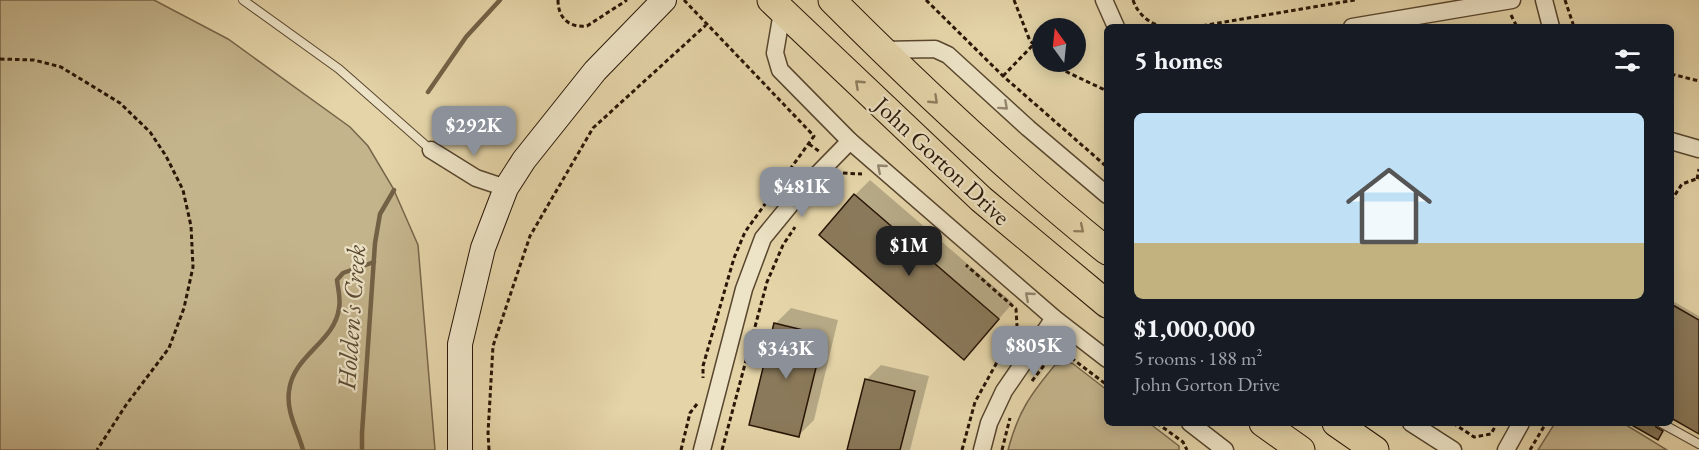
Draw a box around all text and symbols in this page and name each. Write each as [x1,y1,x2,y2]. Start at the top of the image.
north arrow [1032,18,1086,72]
map controls [1032,18,1086,72]
text: 5 homes [1134,43,1223,77]
icon: filters [1611,44,1644,77]
one-way arrow [855,80,866,91]
street label: John Gorton Drive [866,88,1017,232]
one-way arrow [927,93,938,104]
one-way arrow [997,99,1007,110]
pin: $292K [432,106,516,157]
text: $292K [446,112,502,138]
icon: home [1335,152,1443,260]
one-way arrow [877,165,888,176]
pin: $481K [760,167,844,218]
text: $481K [774,173,830,199]
one-way arrow [1073,222,1084,233]
pin: $1M [880,226,938,277]
text: $1M [890,232,928,258]
water label: Holden's Creek [329,243,373,392]
one-way arrow [1025,292,1036,303]
text: $1,000,000 [1134,311,1255,345]
pin: $805K [992,326,1076,377]
pin: $343K [744,329,828,380]
text: $805K [1006,332,1062,358]
text: $343K [758,335,814,361]
text: 5 rooms · 188 m² [1134,345,1262,371]
text: John Gorton Drive [1134,371,1280,397]

